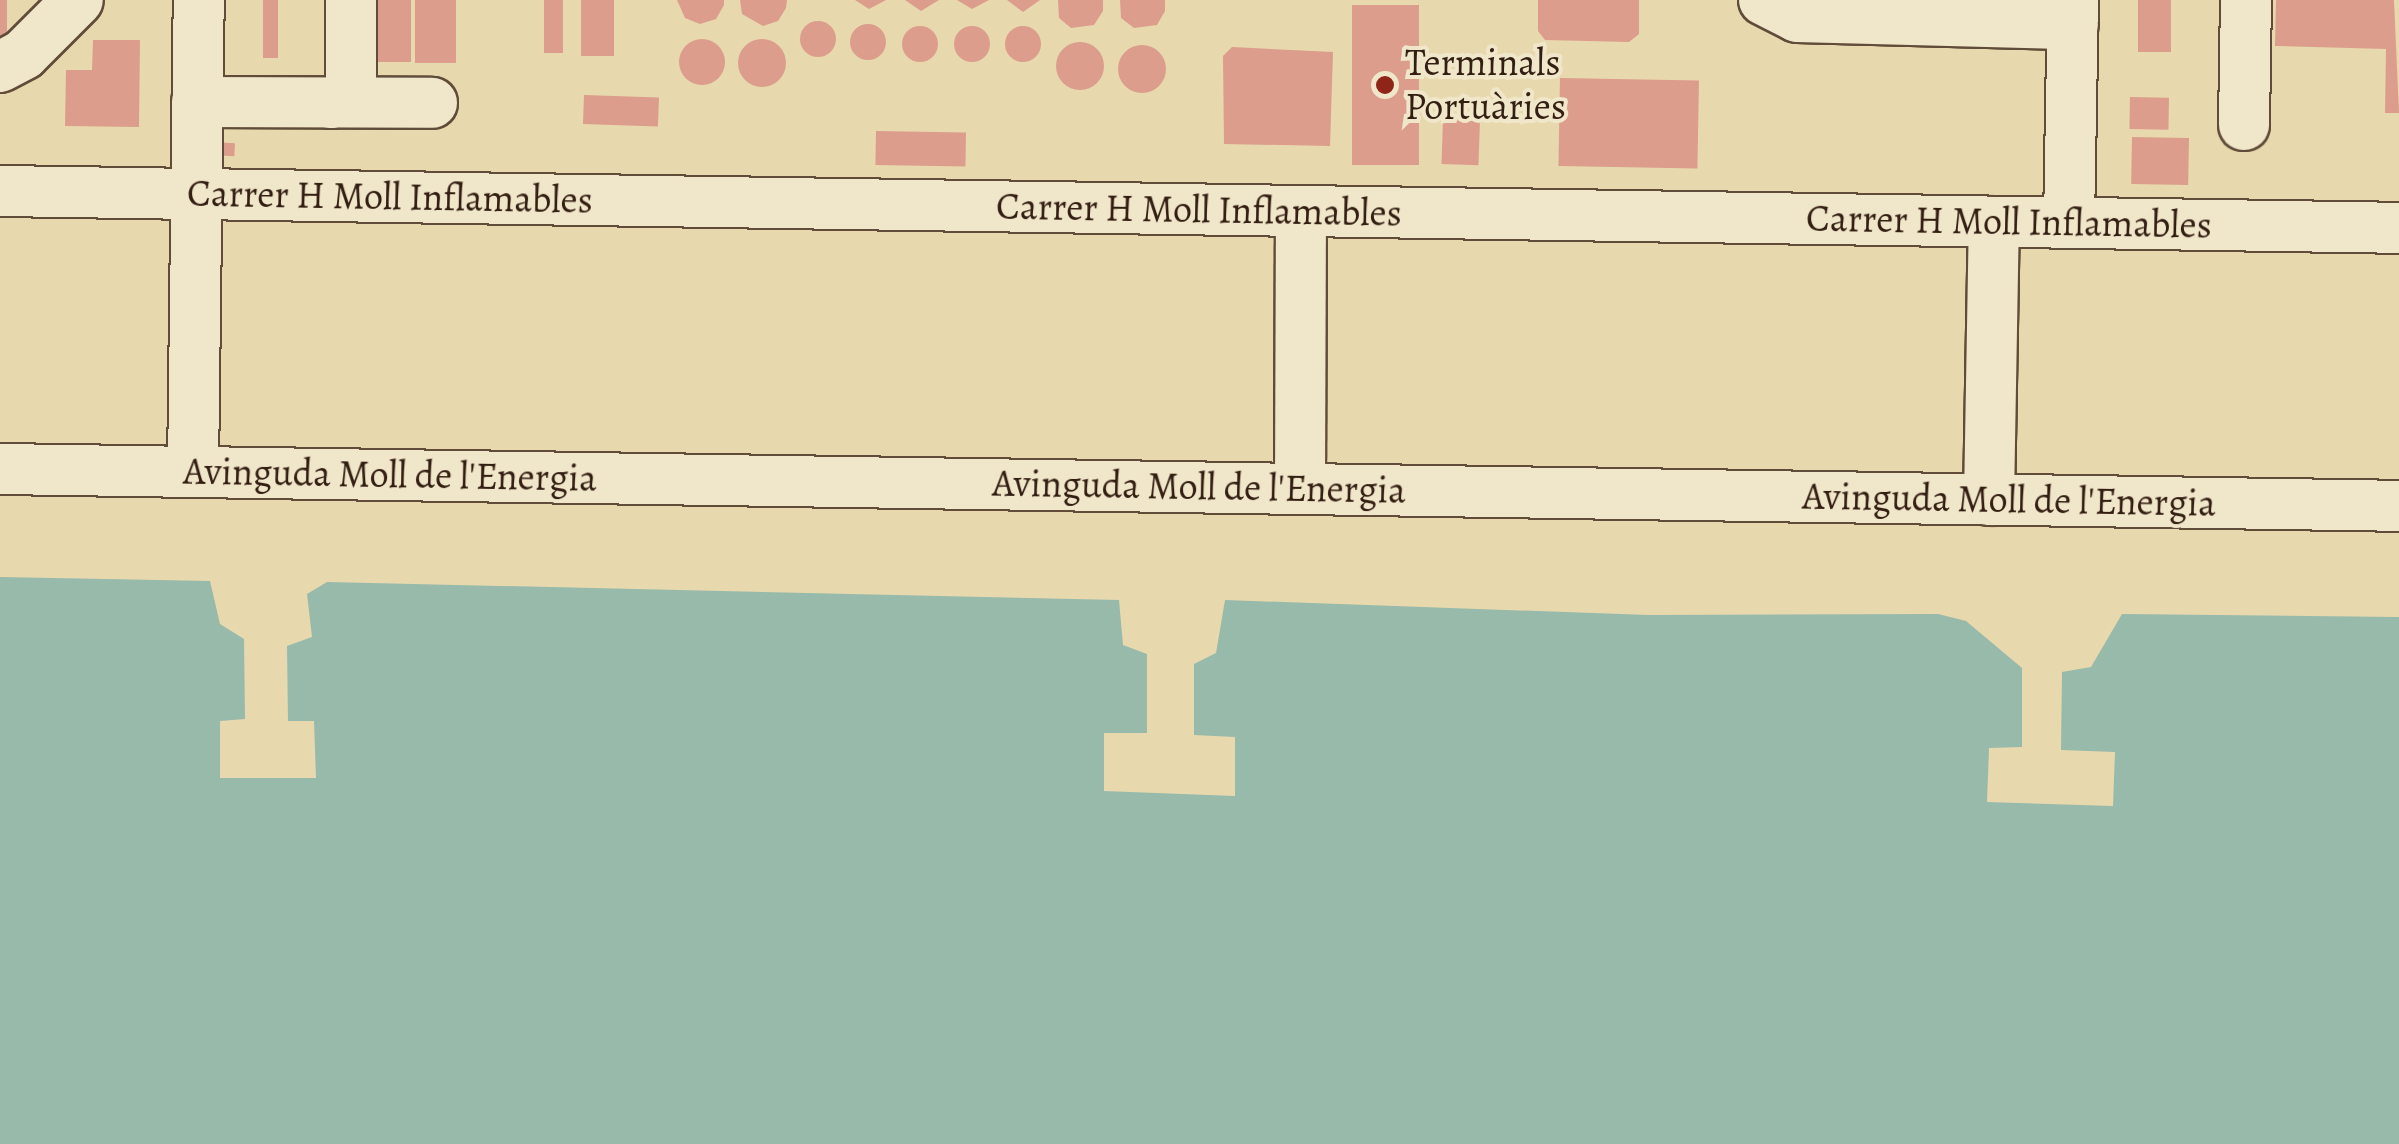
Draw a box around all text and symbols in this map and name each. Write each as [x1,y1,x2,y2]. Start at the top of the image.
place label: Terminals Portuàries [1405,40,1566,130]
marker: Terminals Portuàries [1374,74,1396,96]
street label: Carrer H Moll Inflamables [187,171,593,223]
street label: Carrer H Moll Inflamables [996,184,1402,236]
street label: Carrer H Moll Inflamables [1806,196,2212,248]
street label: Avinguda Moll de l'Energia [183,449,597,501]
street label: Avinguda Moll de l'Energia [992,461,1406,513]
street label: Avinguda Moll de l'Energia [1802,474,2216,526]

